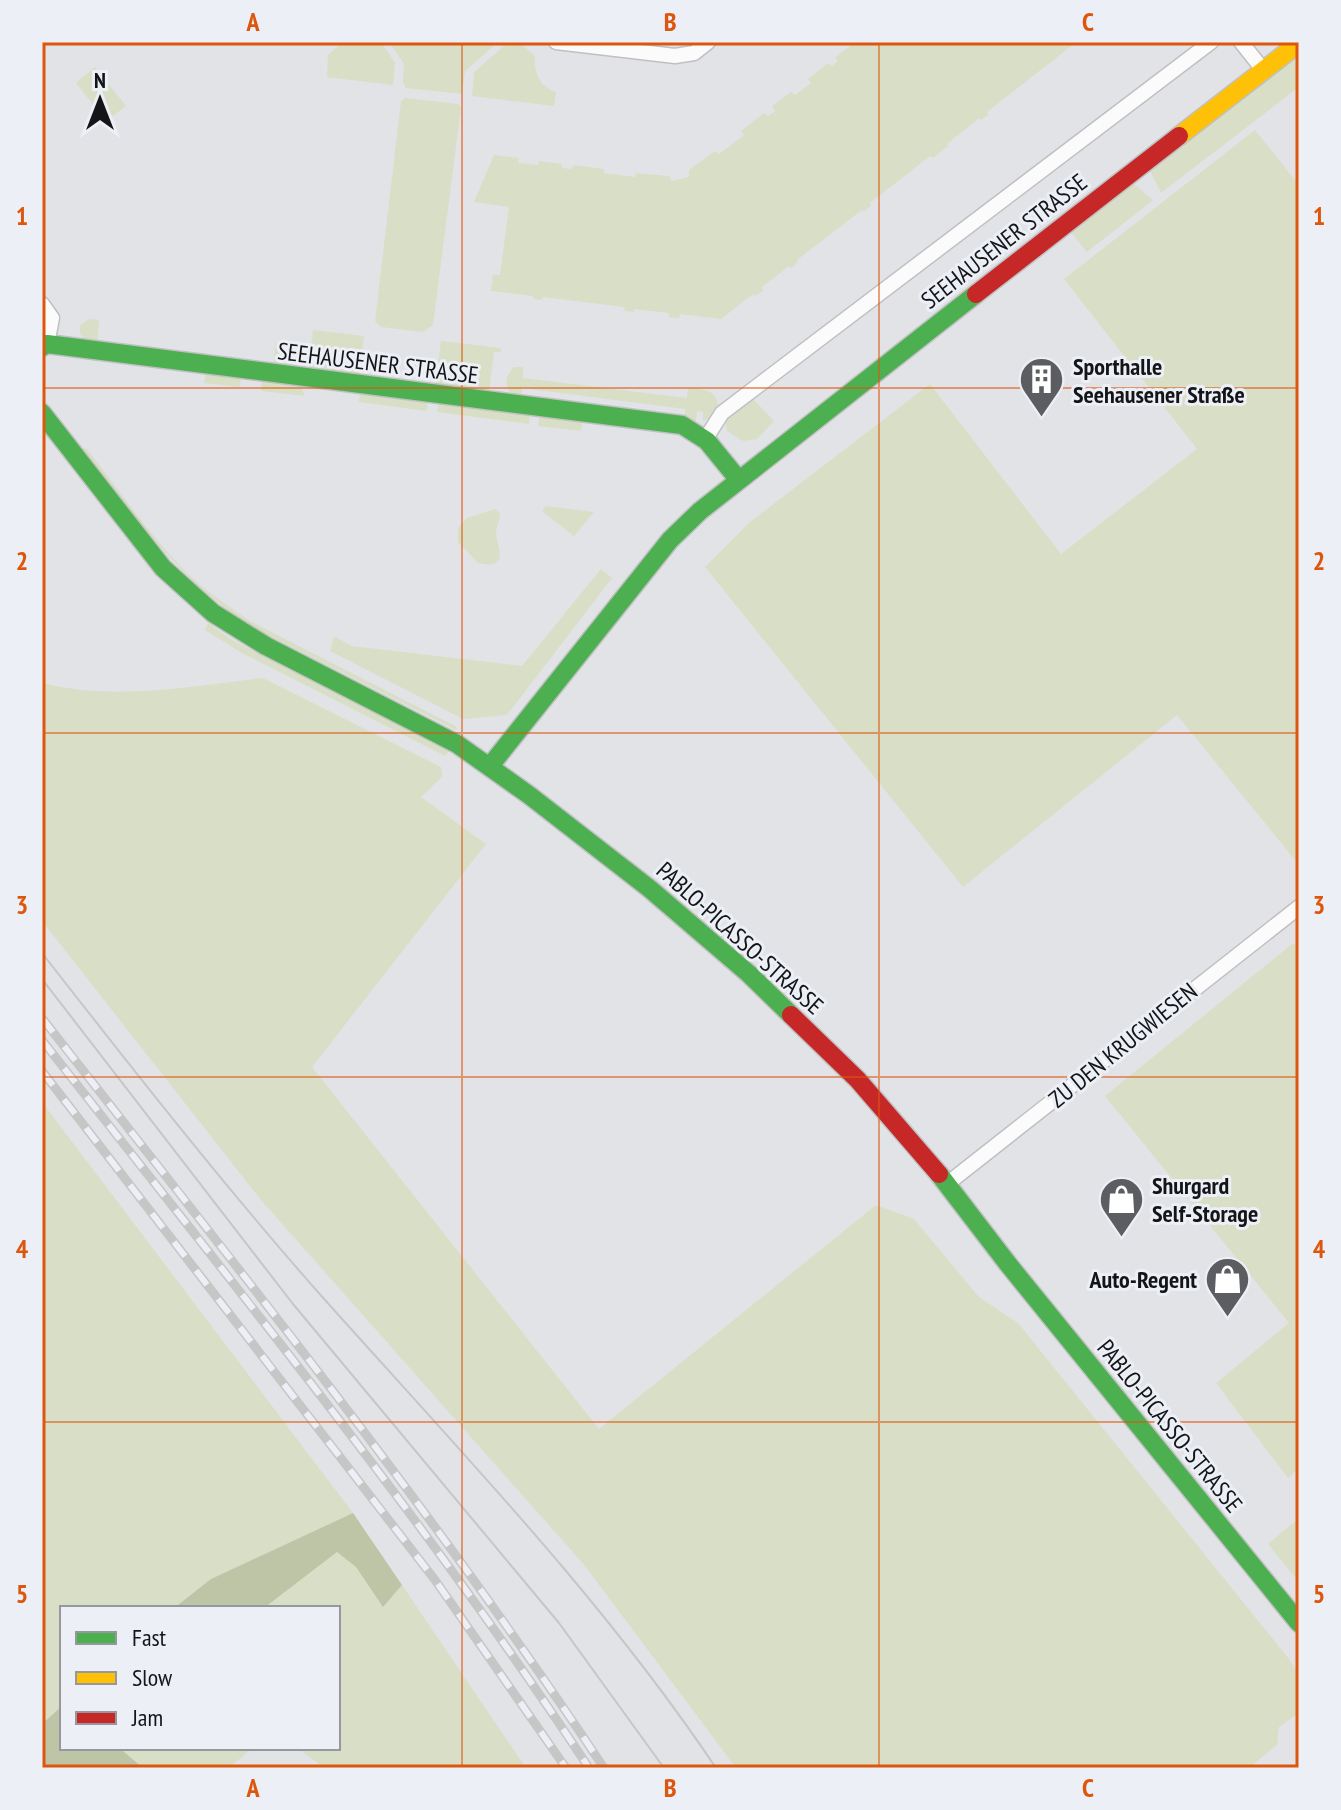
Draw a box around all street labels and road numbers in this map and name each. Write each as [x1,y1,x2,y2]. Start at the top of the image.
street label: SEEHAUSENER STRASSE [915,167,1093,315]
street label: SEEHAUSENER STRASSE [276,335,480,391]
street label: PABLO-PICASSO-STRASSE [650,855,830,1021]
street label: ZU DEN KRUGWIESEN [1042,976,1204,1114]
street label: PABLO-PICASSO-STRASSE [1091,1333,1249,1519]

